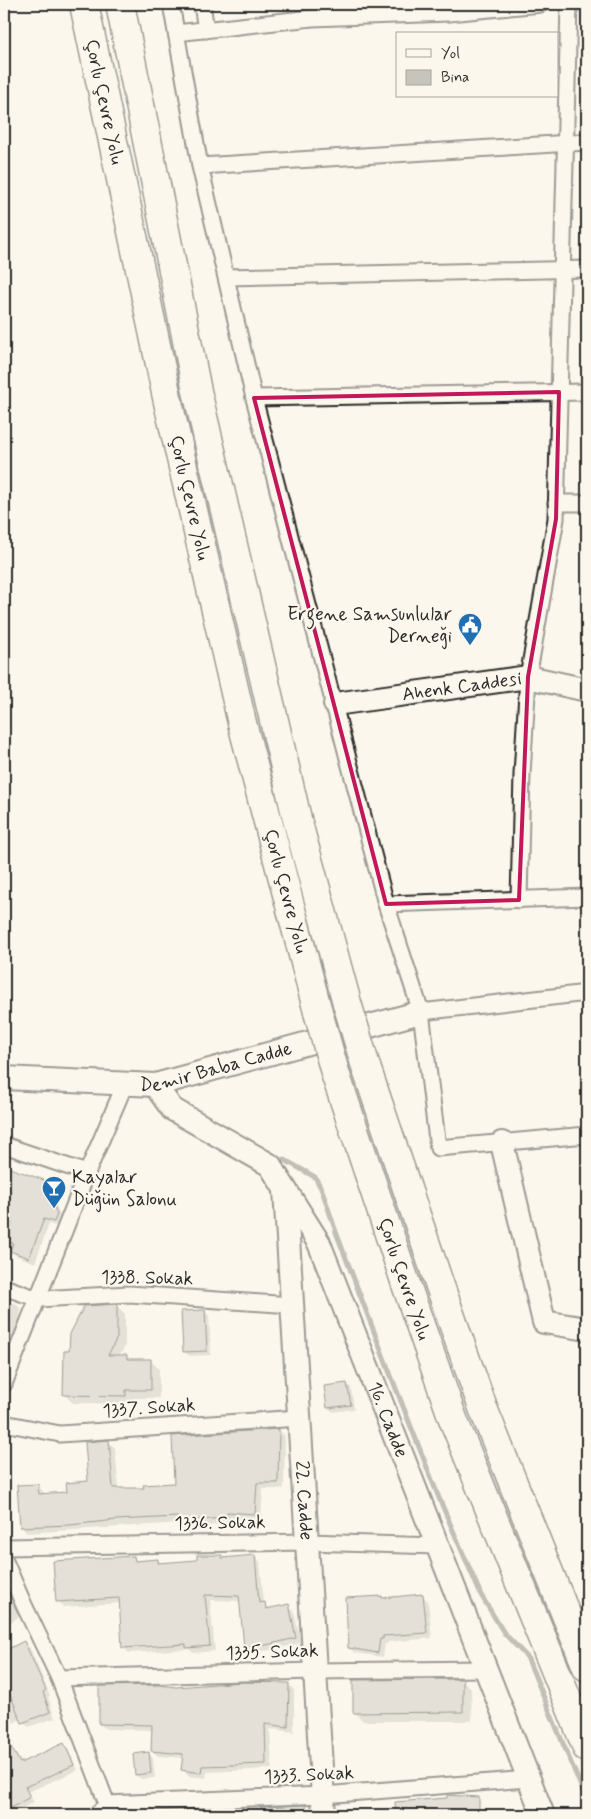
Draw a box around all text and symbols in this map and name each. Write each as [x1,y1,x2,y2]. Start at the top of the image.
legend [396,32,558,98]
street label: Çorlu Çevre Yolu [79,37,130,167]
text: Yol [441,44,460,64]
text: Bina [441,68,469,88]
street label: Çorlu Çevre Yolu [164,433,217,563]
place label: Ergene Samsunlular Derneği [287,602,452,650]
public building icon: Ergene Samsunlular Derneği [457,612,483,646]
street label: Ahenk Caddesi [400,666,523,707]
street label: Çorlu Çevre Yolu [258,826,315,956]
street label: Demir Baba Cadde [139,1036,295,1098]
place label: Kayalar Düğün Salonu [72,1165,177,1213]
bar icon: Kayalar Düğün Salonu [41,1175,67,1209]
street label: Çorlu Çevre Yolu [372,1214,437,1343]
street label: 1338. Sokak [101,1265,193,1291]
street label: 16. Cadde [362,1378,414,1461]
street label: 1337. Sokak [102,1392,196,1424]
street label: 22. Cadde [289,1460,319,1541]
street label: 1336. Sokak [174,1510,266,1536]
street label: 1335. Sokak [225,1638,319,1666]
street label: 1333. Sokak [263,1760,355,1790]

